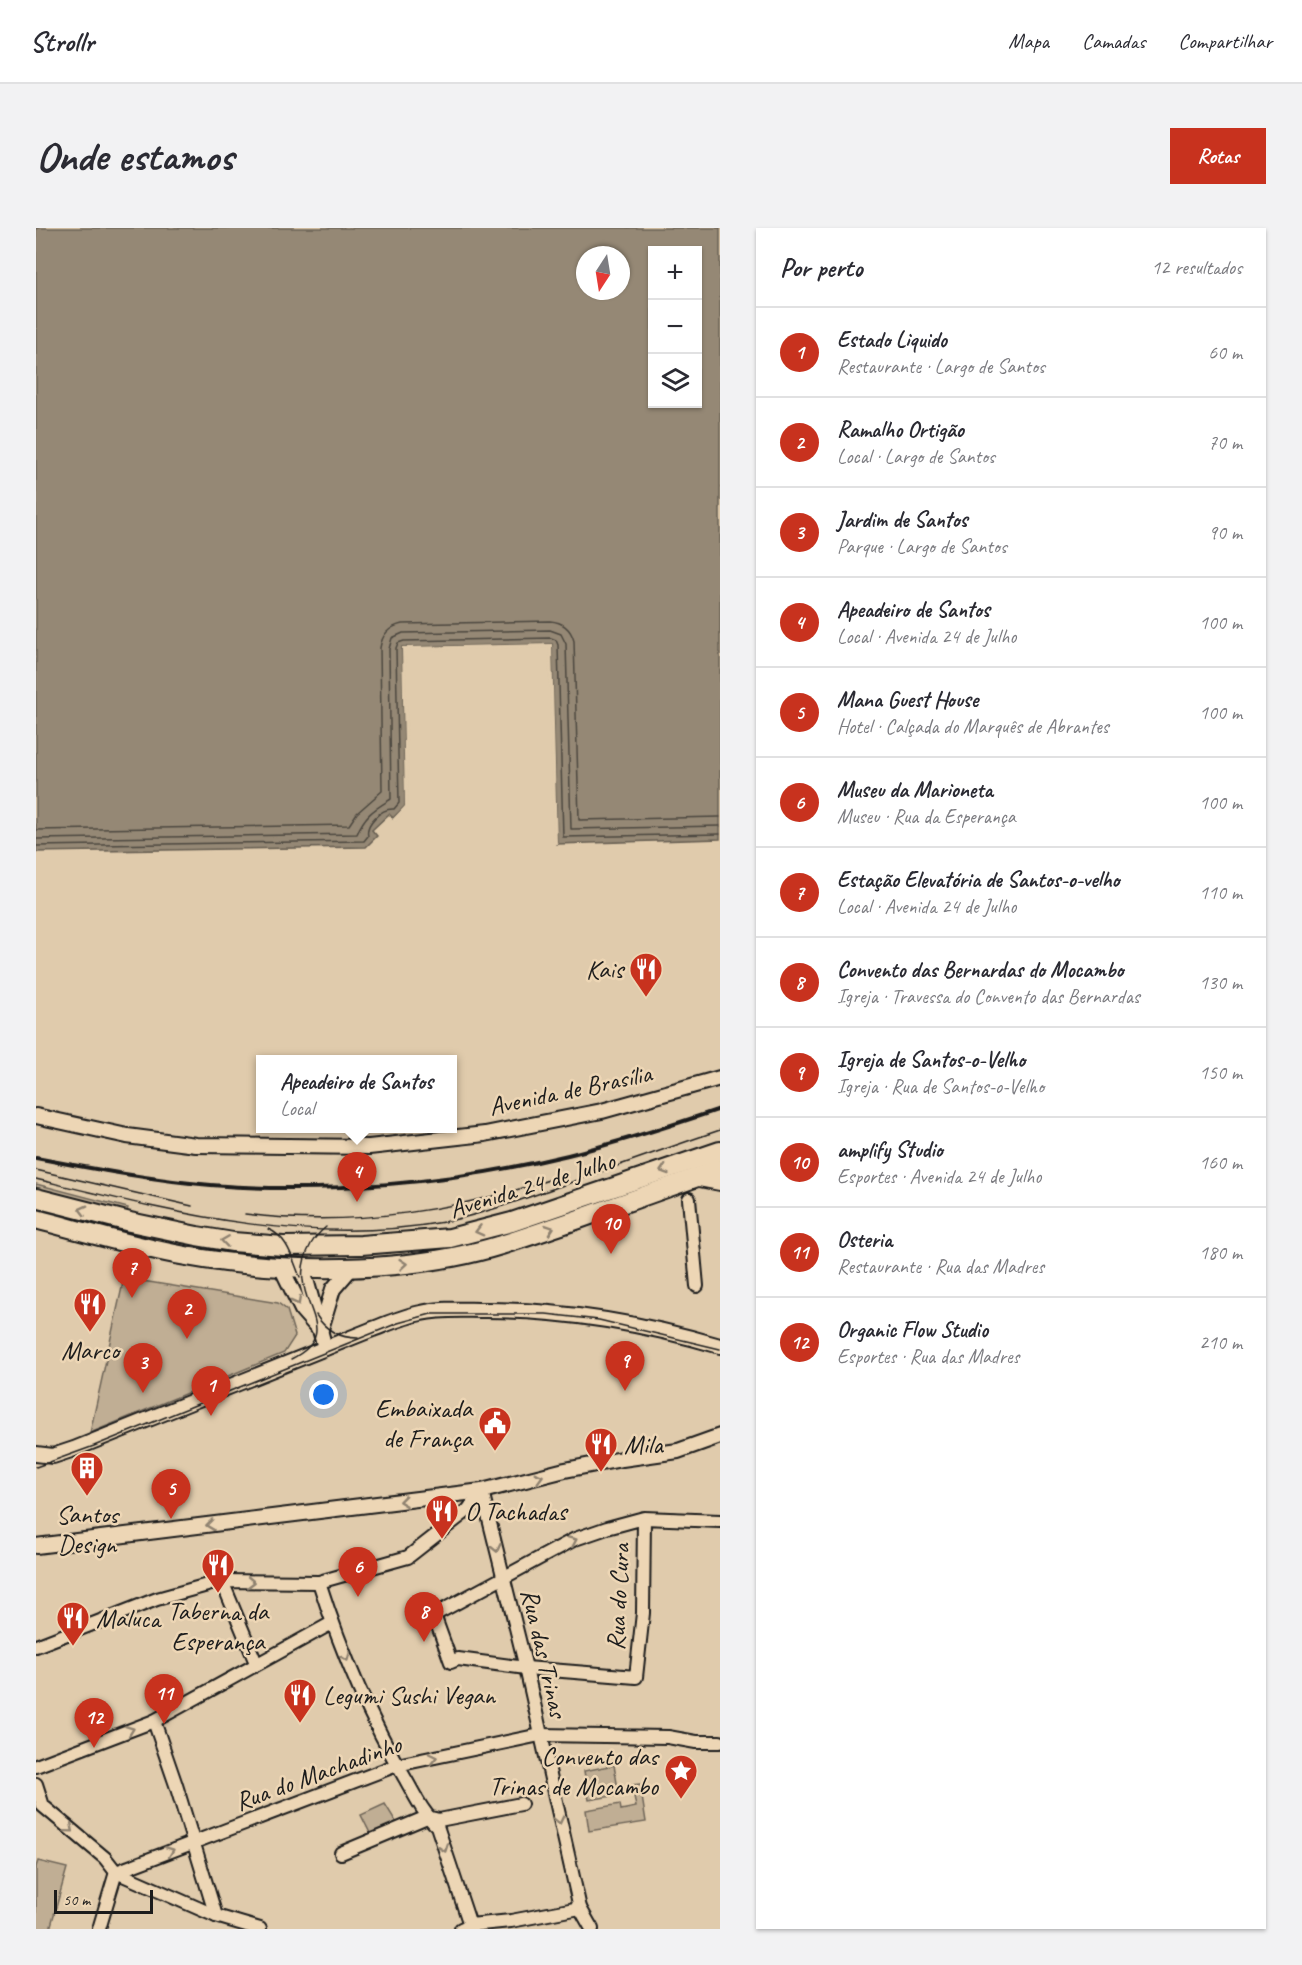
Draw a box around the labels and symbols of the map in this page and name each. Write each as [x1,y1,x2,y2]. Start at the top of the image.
north arrow [576,246,630,300]
restaurant icon: Kais [628,951,664,998]
place label: Kais [586,953,625,986]
street label: Avenida de Brasília [486,1056,656,1123]
street label: Avenida 24 de Julho [445,1144,620,1226]
pin: 4 [338,1152,376,1202]
one-way arrow [659,1162,670,1175]
one-way arrow [78,1204,88,1217]
pin: 10 [592,1204,630,1254]
one-way arrow [475,1223,485,1236]
one-way arrow [544,1223,555,1236]
one-way arrow [220,1235,230,1247]
pin: 7 [112,1248,152,1298]
one-way arrow [399,1258,408,1271]
restaurant icon: Marco [72,1286,108,1333]
pin: 2 [168,1290,206,1339]
one-way arrow [290,1295,301,1305]
place label: Marco [61,1334,122,1367]
pin: 9 [606,1342,644,1391]
pin: 3 [124,1344,162,1393]
pin: 1 [192,1366,231,1416]
your location [309,1380,338,1409]
place label: Embaixada de França [375,1392,474,1455]
public building icon: Embaixada de França [477,1405,513,1452]
restaurant icon: Mila [583,1426,619,1473]
place label: Mila [624,1428,664,1461]
building icon: Santos Design [69,1450,105,1497]
pin: 5 [152,1470,190,1519]
one-way arrow [534,1472,544,1485]
restaurant icon: O Tachadas [424,1493,460,1540]
one-way arrow [399,1494,408,1507]
place label: O Tachadas [465,1495,568,1528]
place label: Santos Design [56,1498,120,1561]
one-way arrow [205,1518,214,1531]
one-way arrow [567,1536,578,1548]
street label: Rua do Cura [599,1541,637,1651]
one-way arrow [489,1543,502,1553]
restaurant icon: Taberna da Esperança [200,1547,236,1594]
pin: 6 [338,1548,378,1597]
one-way arrow [247,1576,256,1588]
street label: Rua das Trinas [513,1585,575,1723]
pin: 8 [404,1592,444,1642]
place label: Taberna da Esperança [168,1595,270,1658]
restaurant icon: Maluca [55,1600,91,1647]
place label: Maluca [96,1602,162,1635]
one-way arrow [339,1651,351,1662]
pin: 11 [144,1674,184,1724]
restaurant icon: Legumi Sushi Vegan [282,1677,318,1724]
place label: Legumi Sushi Vegan [323,1679,496,1712]
pin: 12 [74,1698,114,1748]
one-way arrow [124,1725,135,1737]
street label: Rua do Machadinho [230,1727,407,1818]
place label: Convento das Trinas de Mocambo [489,1740,660,1803]
one-way arrow [428,1752,438,1765]
place icon: Convento das Trinas de Mocambo [663,1753,699,1800]
one-way arrow [552,1814,565,1824]
one-way arrow [63,1821,74,1832]
one-way arrow [437,1842,450,1853]
one-way arrow [164,1846,175,1858]
scale bar [54,1887,153,1914]

